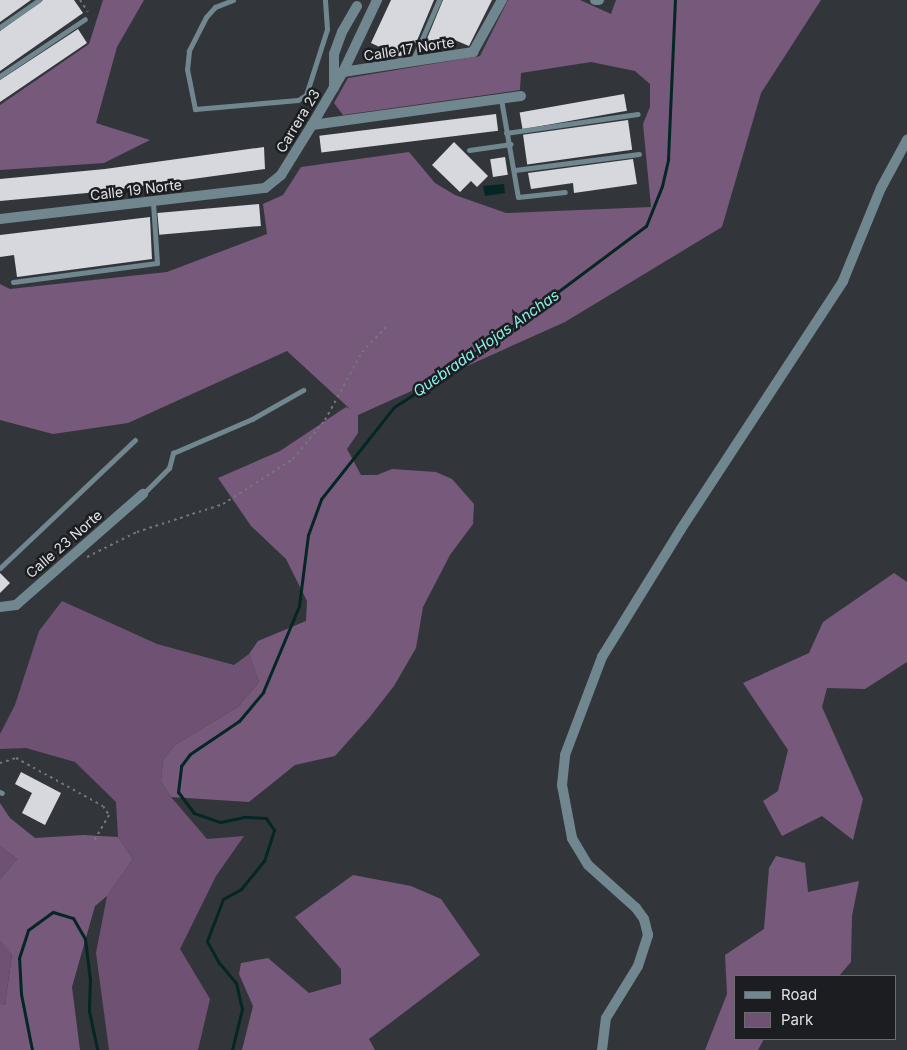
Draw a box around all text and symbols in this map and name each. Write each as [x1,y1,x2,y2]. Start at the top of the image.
street label: Calle 17 Norte [362,34,456,64]
street label: Carrera 23 [273,86,323,156]
street label: Calle 19 Norte [89,176,183,204]
water label: Quebrada Hojas Anchas [409,286,563,400]
street label: Calle 23 Norte [23,506,105,582]
legend [734,975,897,1040]
text: Road [781,985,817,1004]
text: Park [781,1010,813,1029]

